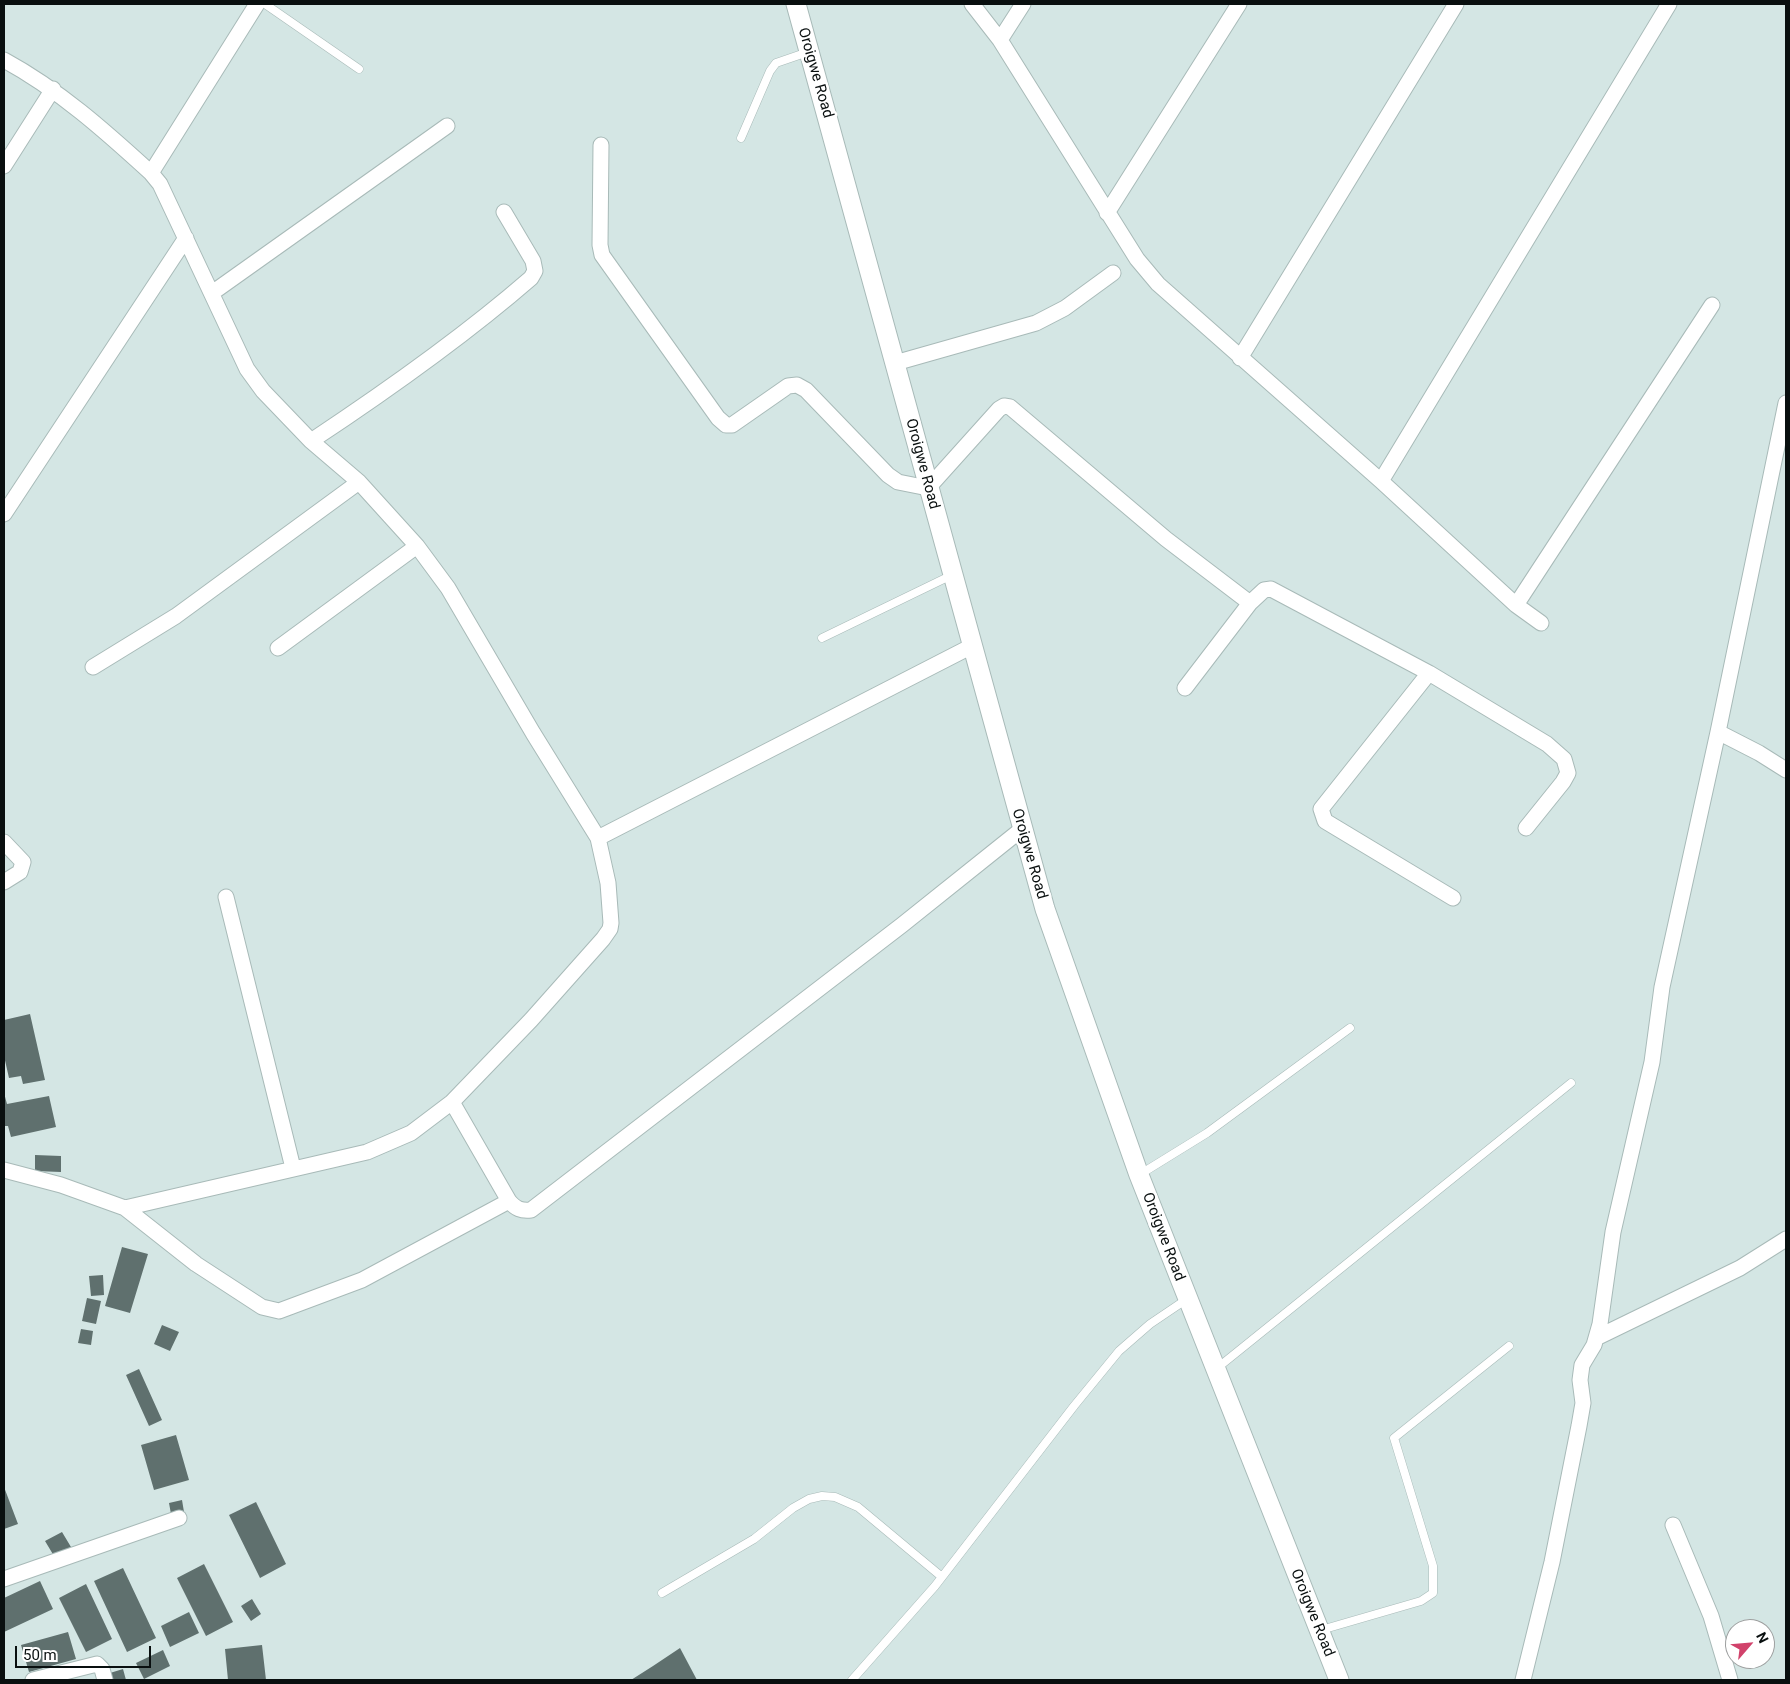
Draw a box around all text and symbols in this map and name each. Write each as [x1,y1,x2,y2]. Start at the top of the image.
street label: Oroigwe Road [793,26,837,120]
street label: Oroigwe Road [901,417,943,511]
street label: Oroigwe Road [1007,807,1051,901]
street label: Oroigwe Road [1138,1190,1188,1284]
street label: Oroigwe Road [1286,1566,1338,1660]
north arrow [1725,1619,1775,1669]
text: N [1753,1630,1772,1646]
scale bar [18,1636,154,1668]
text: 50 m [23,1646,57,1664]

